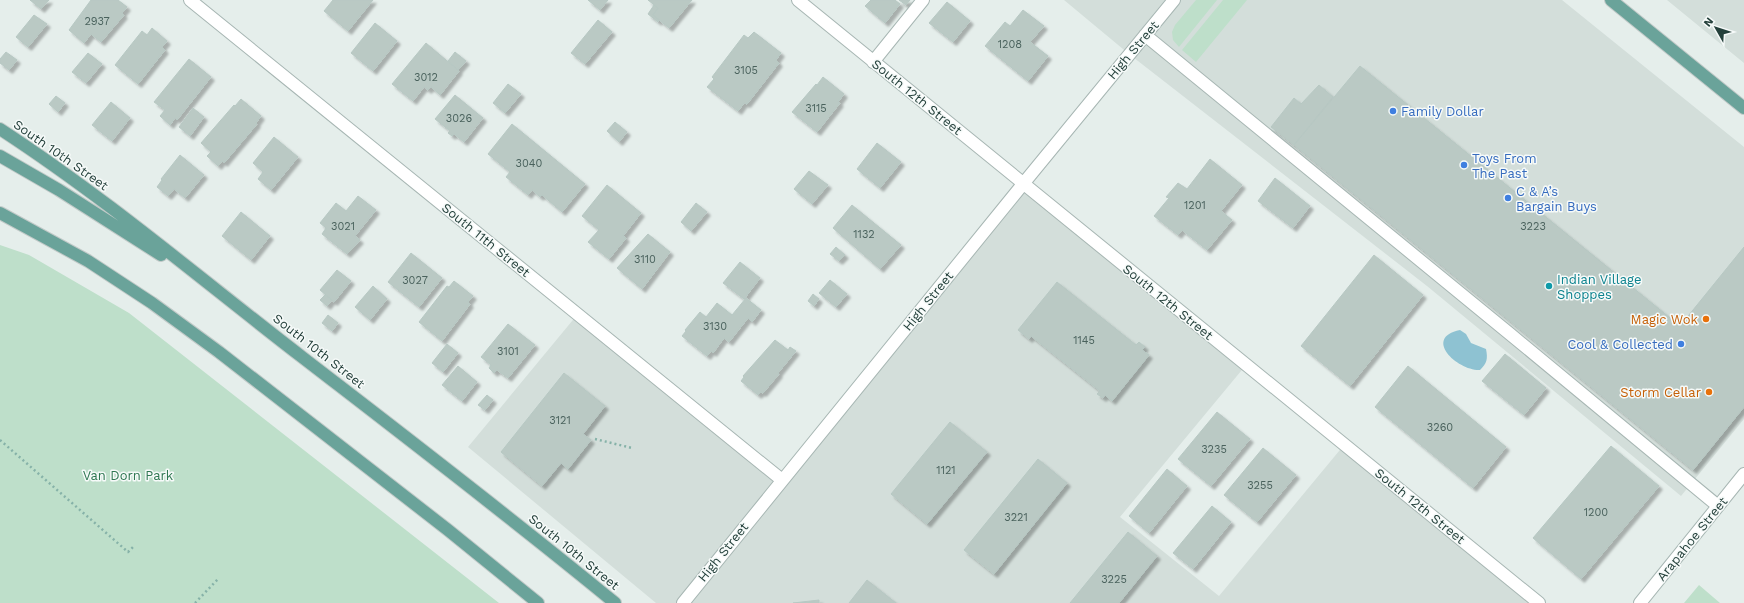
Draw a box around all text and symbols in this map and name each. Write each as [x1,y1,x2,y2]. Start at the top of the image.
north arrow [1696,8,1736,48]
house number: 2937 [84,15,110,28]
text: N [1701,15,1716,29]
street label: High Street [1104,17,1162,82]
house number: 1208 [998,38,1022,51]
street label: South 12th Street [869,56,965,138]
house number: 3105 [734,64,758,77]
house number: 3012 [414,71,438,84]
house number: 3115 [805,102,827,115]
place label: Family Dollar [1401,104,1484,119]
marker: Family Dollar [1388,106,1398,116]
house number: 3026 [446,112,472,125]
street label: South 10th Street [11,117,112,194]
place label: Toys From The Past [1472,151,1537,181]
house number: 3040 [516,157,543,170]
marker: Toys From The Past [1459,160,1469,170]
place label: C & A’s Bargain Buys [1516,184,1597,214]
marker: C & A’s Bargain Buys [1503,193,1513,203]
house number: 1201 [1184,199,1206,212]
street label: South 11th Street [439,200,534,280]
house number: 3021 [331,220,355,233]
house number: 3223 [1520,220,1546,233]
house number: 1132 [853,228,875,241]
house number: 3110 [634,253,656,266]
street label: South 12th Street [1120,261,1216,343]
street label: High Street [900,268,957,334]
place label: Indian Village Shoppes [1557,272,1641,302]
house number: 3027 [402,274,428,287]
marker: Indian Village Shoppes [1544,281,1554,291]
street label: South 10th Street [270,311,368,392]
place label: Magic Wok [1631,312,1699,327]
marker: Magic Wok [1701,314,1711,324]
house number: 3130 [703,320,727,333]
house number: 1145 [1073,334,1095,347]
place label: Cool & Collected [1567,337,1673,352]
marker: Cool & Collected [1676,339,1686,349]
house number: 3101 [497,345,519,358]
place label: Storm Cellar [1620,385,1701,400]
marker: Storm Cellar [1704,387,1714,397]
house number: 3121 [549,414,571,427]
house number: 3260 [1427,421,1453,434]
house number: 3235 [1201,443,1227,456]
house number: 1121 [936,464,956,477]
street label: South 12th Street [1372,465,1468,547]
park label: Van Dorn Park [83,468,174,483]
house number: 3255 [1247,479,1273,492]
street label: Arapahoe Street [1654,494,1731,584]
house number: 1200 [1584,506,1608,519]
street label: South 10th Street [526,511,623,593]
house number: 3221 [1004,511,1028,524]
street label: High Street [695,519,752,585]
house number: 3225 [1101,573,1127,586]

